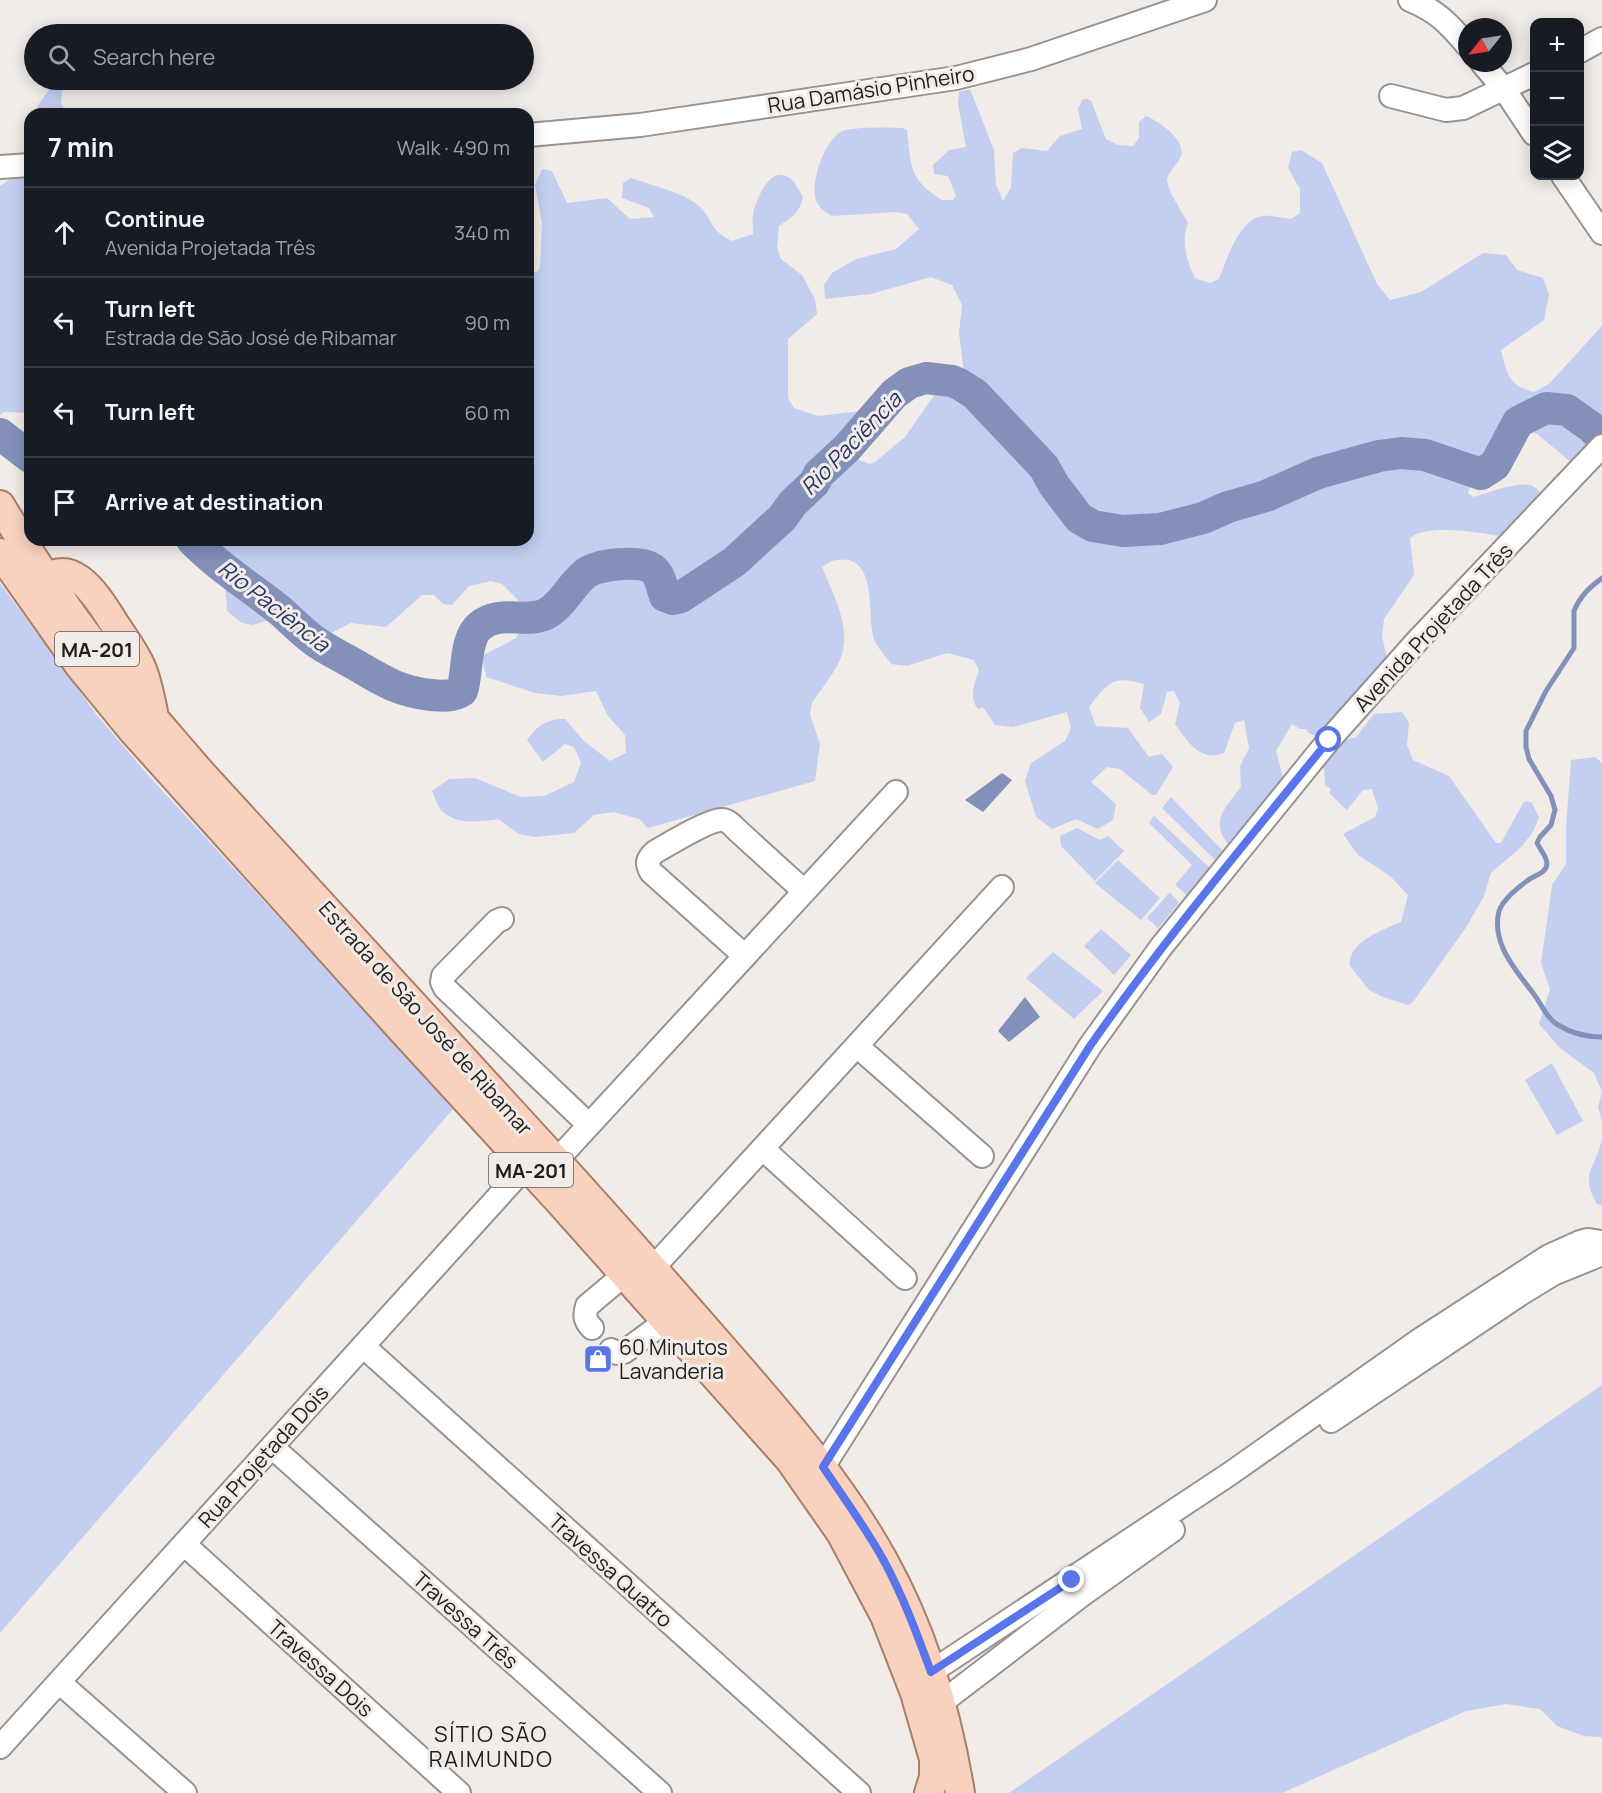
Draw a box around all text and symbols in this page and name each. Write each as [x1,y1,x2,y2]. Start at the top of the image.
north arrow [1458,18,1512,72]
map controls [1530,18,1584,180]
button: + [1530,18,1584,72]
search box [24,24,534,90]
icon: search [45,41,78,74]
text: Search here [93,42,215,72]
street label: Rua Damásio Pinheiro [766,59,976,119]
button: − [1530,72,1584,126]
button: layers [1530,126,1584,180]
text: 7 min [48,129,114,165]
text: Walk · 490 m [397,134,510,161]
text: Continue [105,204,205,234]
icon: ahead [48,216,81,249]
text: 340 m [454,219,510,246]
text: Avenida Projetada Três [105,234,316,261]
text: Turn left [105,294,195,324]
icon: left [48,306,81,339]
text: 90 m [464,309,510,336]
text: Estrada de São José de Ribamar [105,324,397,351]
water label: Rio Paciência [794,383,909,501]
icon: left [48,396,81,429]
text: Turn left [105,397,195,427]
text: 60 m [464,399,510,426]
icon: arrive [48,486,81,519]
text: Arrive at destination [105,487,323,517]
street label: Avenida Projetada Três [1347,537,1519,717]
water label: Rio Paciência [212,553,337,660]
road number: MA-201 [55,632,139,666]
route start [1315,726,1341,752]
street label: Estrada de São José de Ribamar [313,895,539,1142]
road number: MA-201 [489,1153,573,1187]
place label: 60 Minutos Lavanderia [619,1333,728,1385]
shop icon: 60 Minutos Lavanderia [582,1343,614,1375]
street label: Rua Projetada Dois [192,1379,334,1533]
street label: Travessa Quatro [543,1507,679,1633]
street label: Travessa Três [407,1565,525,1675]
route end [1058,1566,1084,1592]
street label: Travessa Dois [262,1613,380,1723]
district label: SÍTIO SÃO RAIMUNDO [429,1719,553,1774]

